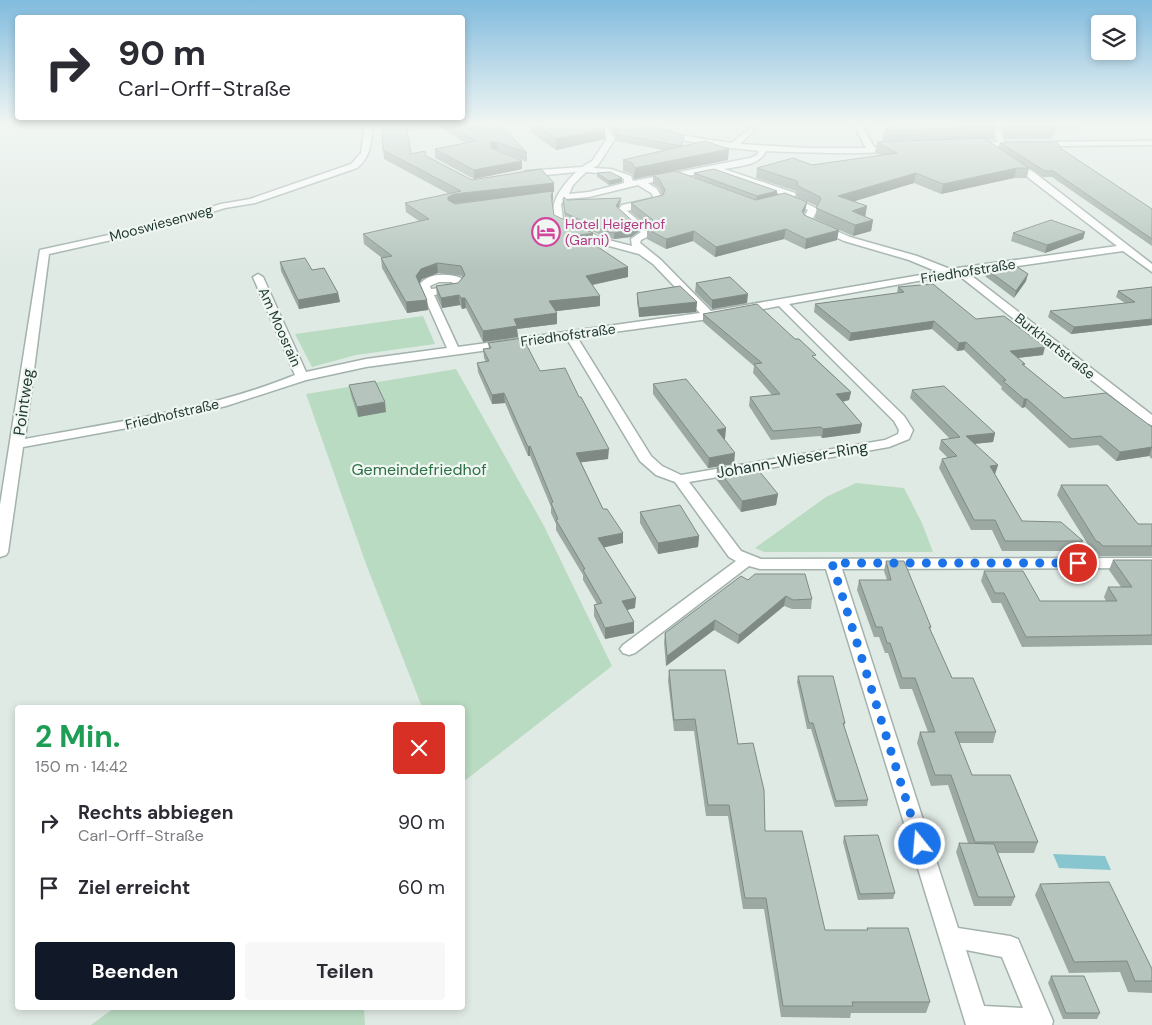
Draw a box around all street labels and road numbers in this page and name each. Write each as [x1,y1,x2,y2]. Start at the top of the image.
street label: Mooswiesenweg [107,201,215,245]
street label: Friedhofstraße [919,255,1017,287]
street label: Am Moosrain [254,284,306,370]
street label: Burkhartstraße [1011,309,1099,383]
street label: Friedhofstraße [519,319,617,351]
street label: Pointweg [8,367,39,437]
street label: Friedhofstraße [123,394,221,434]
street label: Johann-Wieser-Ring [715,436,869,483]

